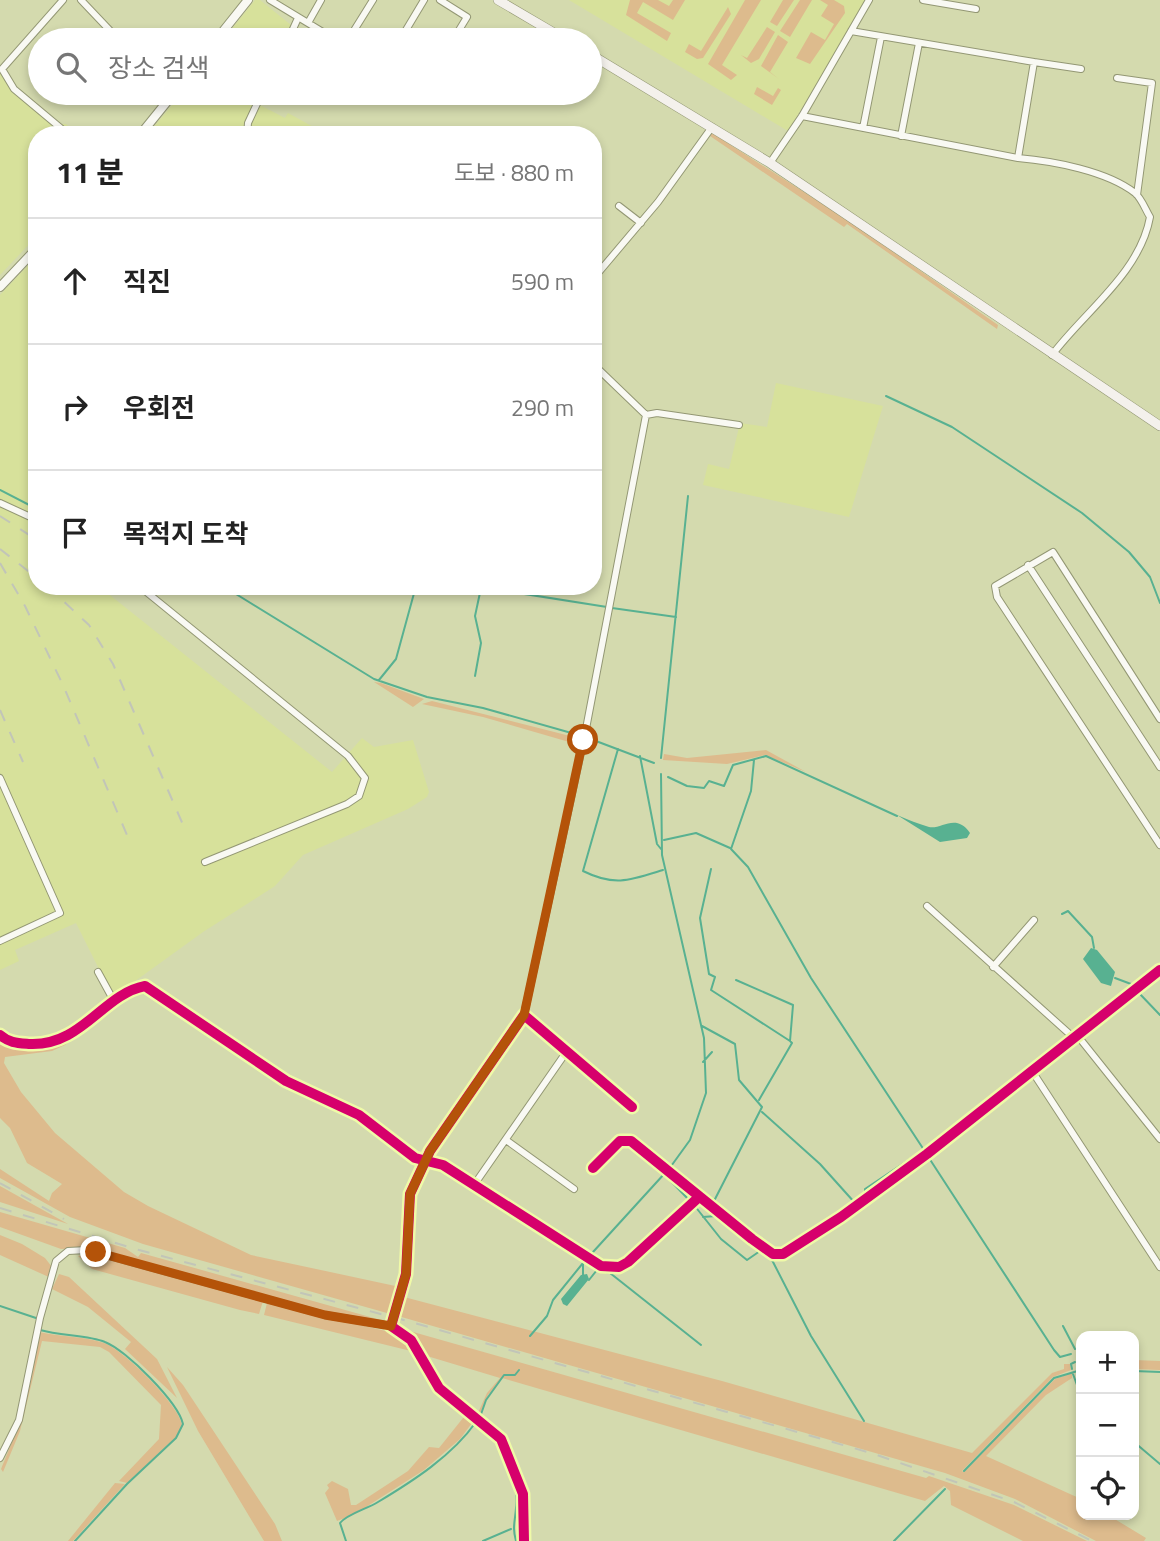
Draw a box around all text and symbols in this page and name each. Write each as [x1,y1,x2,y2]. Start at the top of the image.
search box [28,28,602,105]
icon: search [52,48,90,86]
text: 장소 검색 [108,48,209,87]
text: 11 분 [56,149,124,195]
text: 도보 · 880 m [454,155,574,190]
icon: ahead [56,262,94,300]
text: 직진 [123,262,171,301]
text: 590 m [511,264,574,299]
icon: right [56,388,94,426]
text: 우회전 [123,388,195,427]
text: 290 m [511,390,574,425]
icon: arrive [56,514,94,552]
text: 목적지 도착 [123,514,248,553]
route start [567,724,598,755]
route end [80,1236,111,1267]
map controls [1076,1331,1139,1520]
button: + [1076,1331,1139,1394]
button: − [1076,1394,1139,1457]
button: locate [1076,1457,1139,1520]

